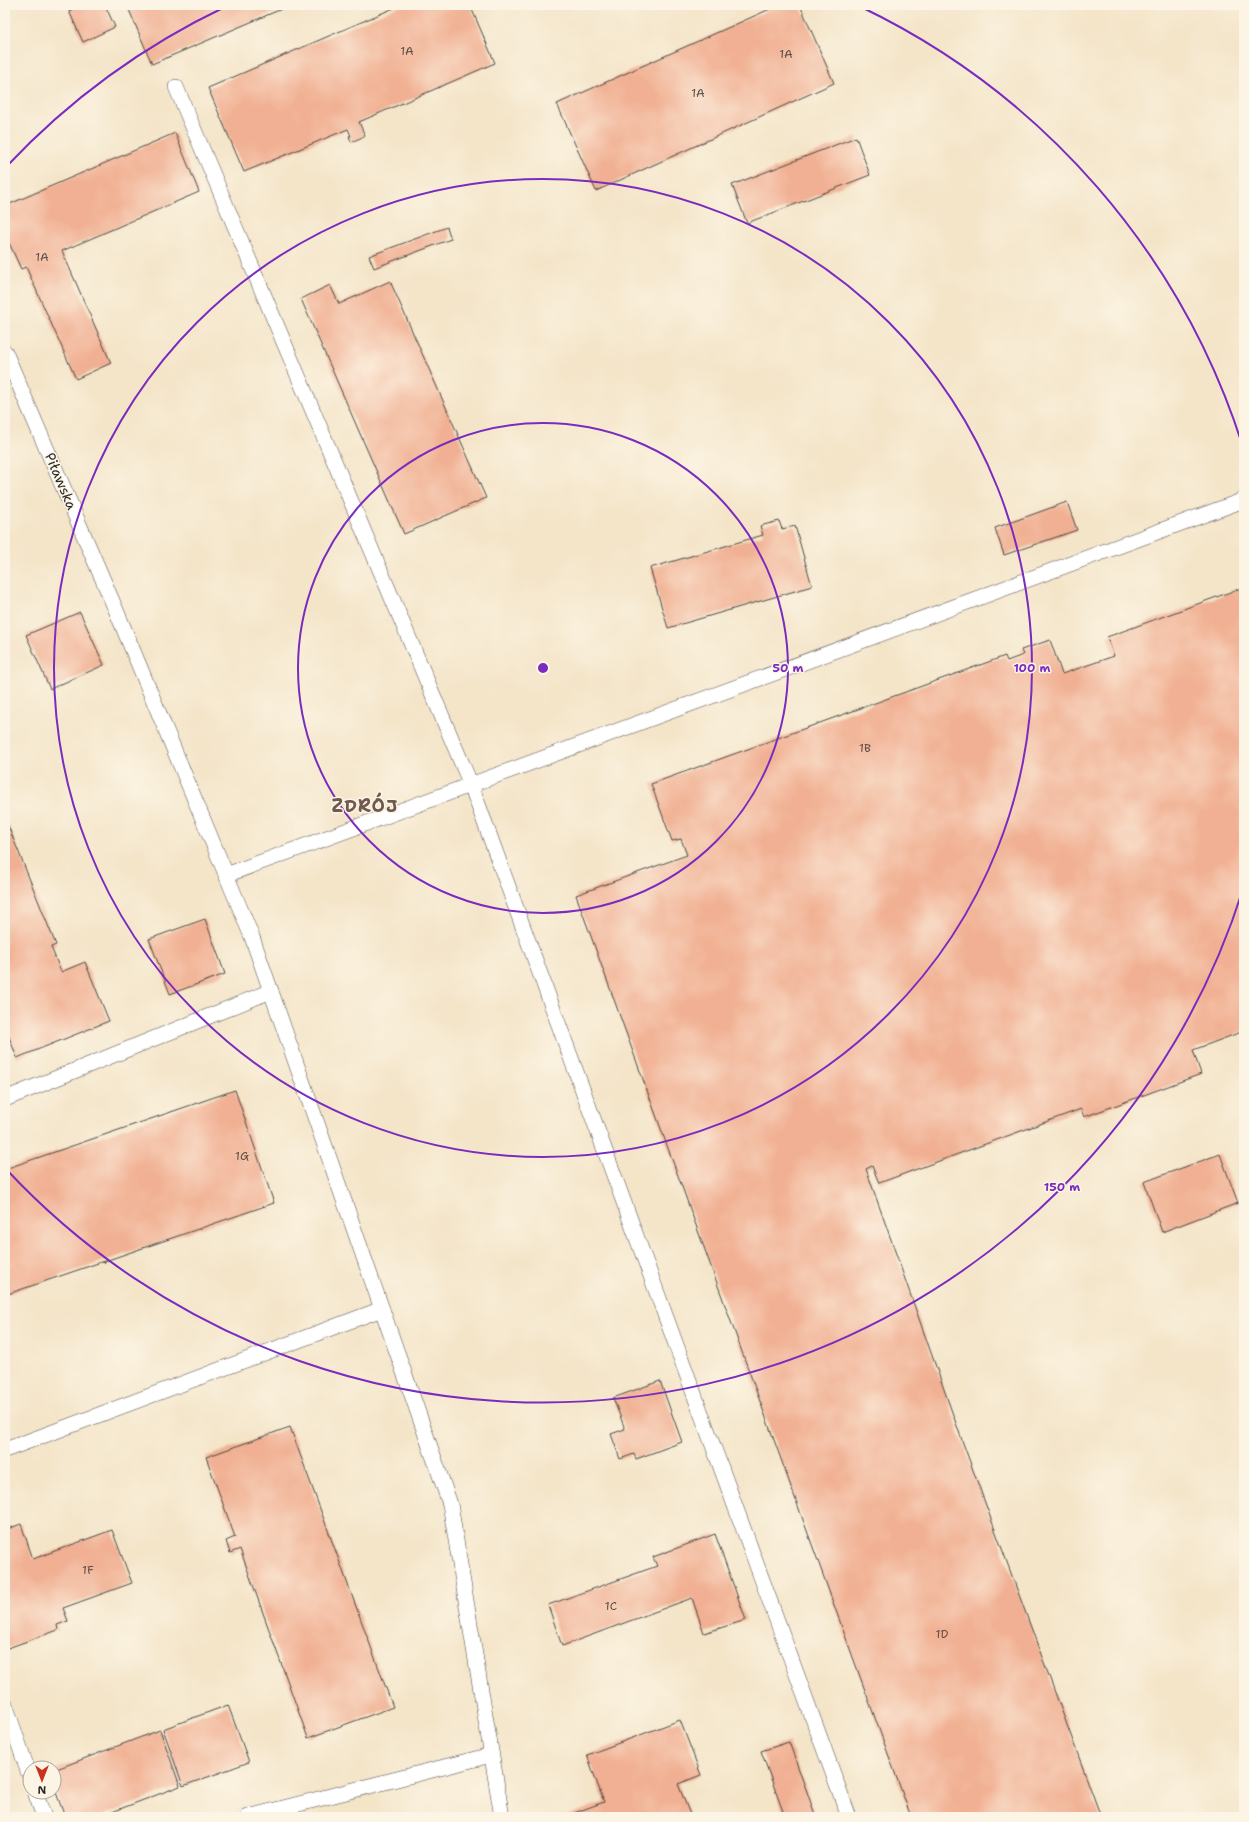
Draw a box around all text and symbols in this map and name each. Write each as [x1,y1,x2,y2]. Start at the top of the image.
house number: 1A [400,43,414,59]
house number: 1A [779,46,793,62]
house number: 1A [691,85,705,101]
house number: 1A [35,249,49,265]
street label: Piławska [41,450,81,513]
text: 50 m [773,660,804,676]
text: 100 m [1014,660,1051,676]
centre of rings [536,661,550,675]
house number: 1B [859,740,871,756]
district label: ZDRÓJ [332,792,398,818]
house number: 1G [235,1148,249,1164]
text: 150 m [1044,1179,1080,1195]
house number: 1F [82,1562,94,1578]
house number: 1C [605,1598,617,1614]
house number: 1D [936,1626,949,1642]
north arrow [22,1760,62,1800]
text: N [37,1782,46,1797]

